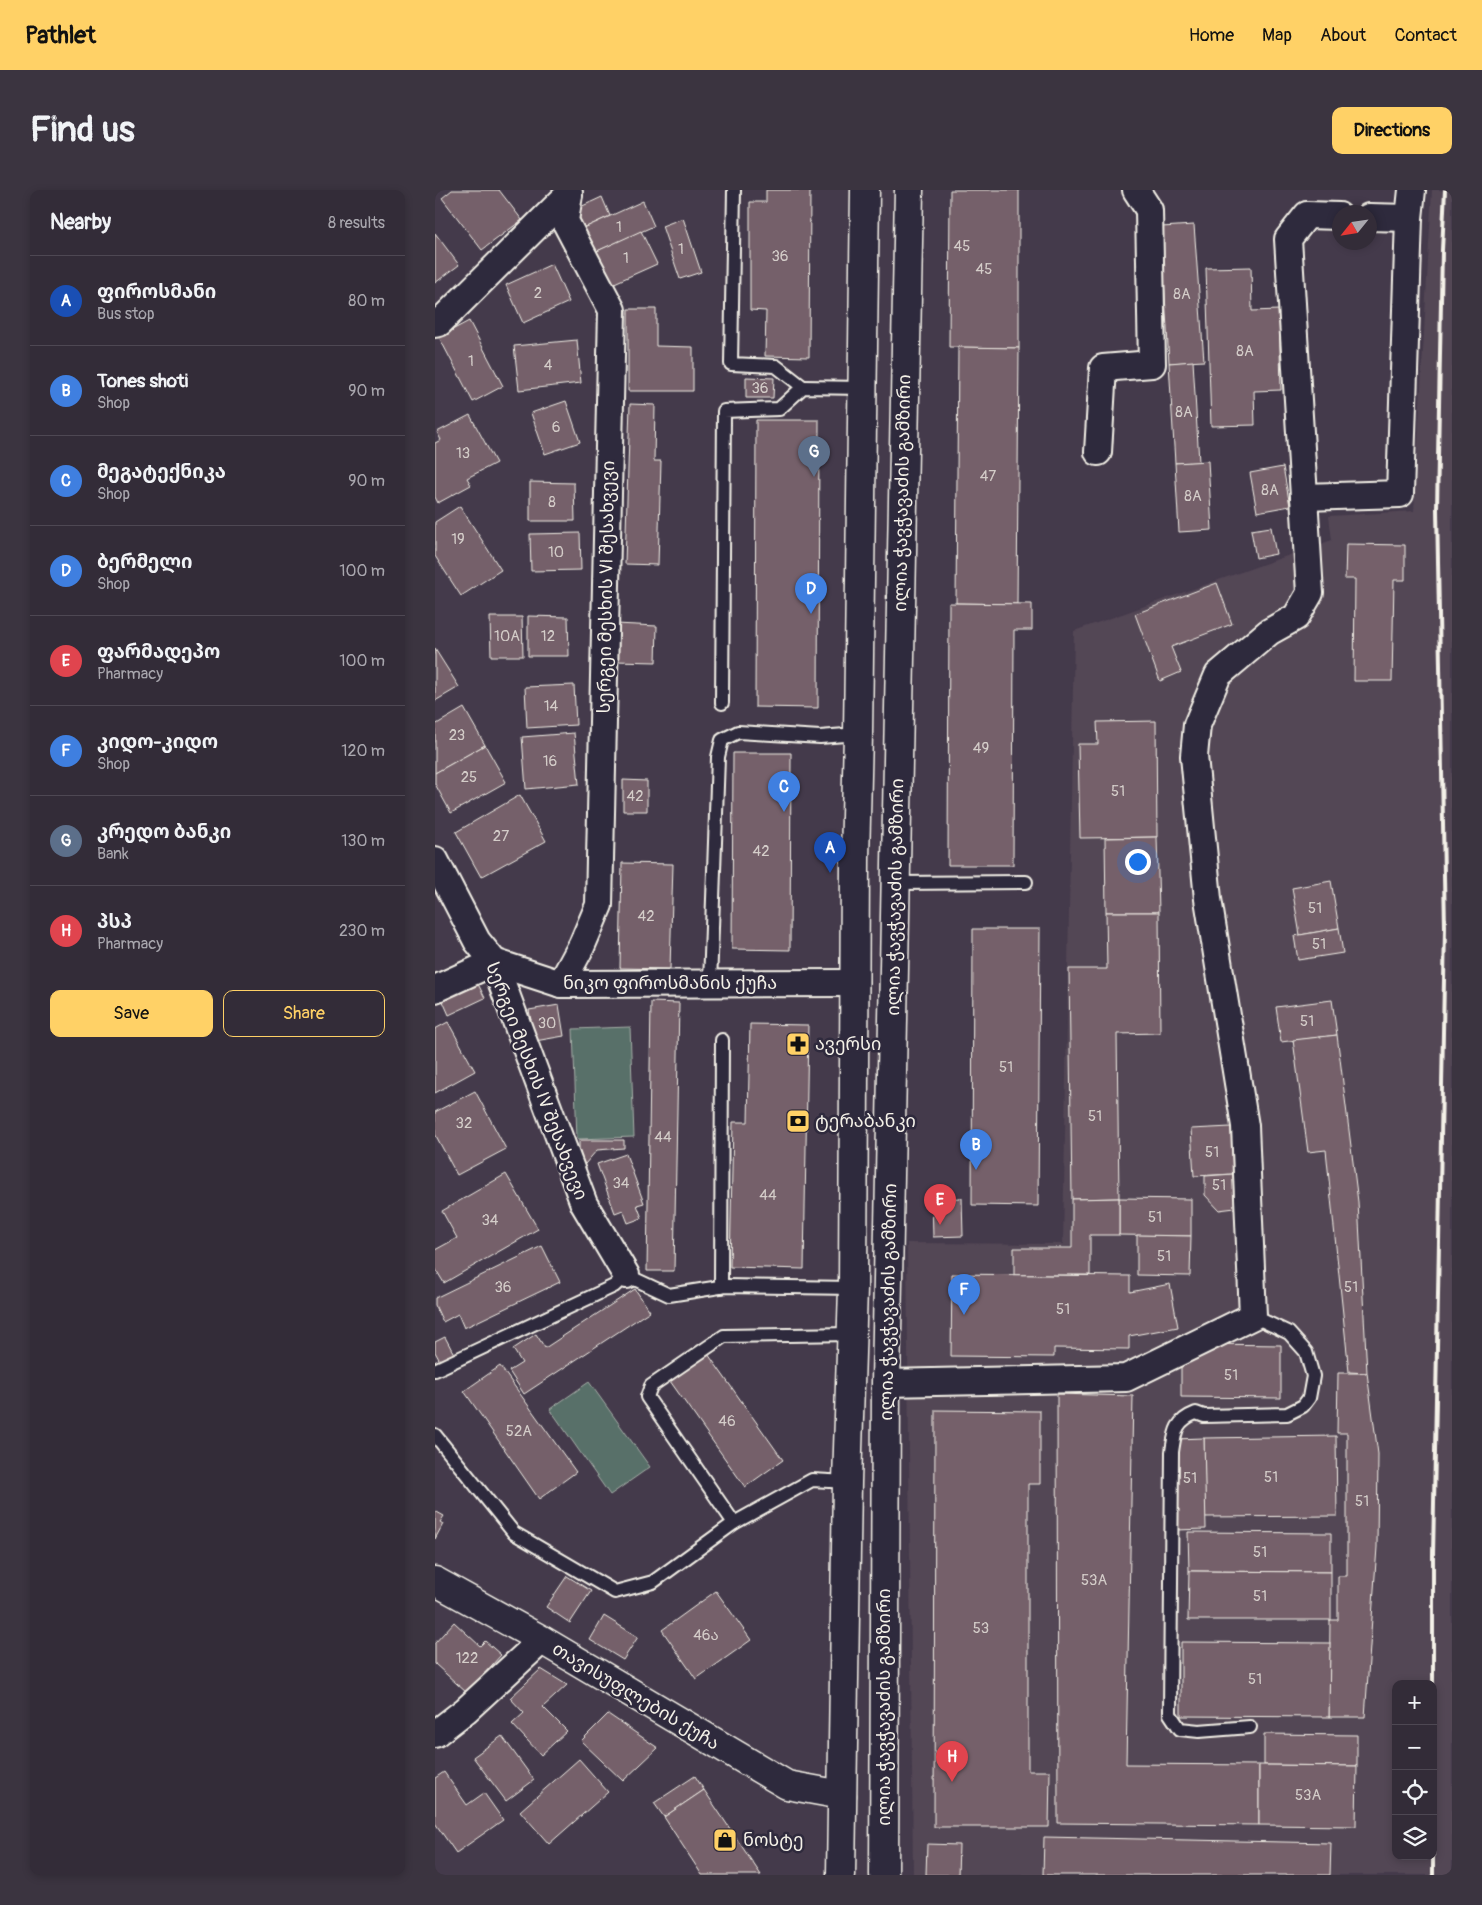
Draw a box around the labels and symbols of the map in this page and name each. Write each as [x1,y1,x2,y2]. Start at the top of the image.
north arrow [1332,205,1377,250]
house number: 1 [616,218,622,237]
house number: 45 [954,237,970,256]
house number: 1 [678,240,684,259]
house number: 36 [771,247,789,266]
house number: 1 [623,249,629,268]
house number: 45 [976,260,992,279]
house number: 2 [534,284,542,303]
house number: 8A [1173,285,1191,304]
house number: 8A [1236,342,1254,361]
house number: 1 [468,352,474,371]
house number: 4 [544,356,553,375]
street label: ილია ჭავჭავაძის გამზირი [889,374,916,612]
house number: 36 [751,379,769,398]
house number: 8A [1175,403,1193,422]
house number: 6 [552,418,560,437]
pin: G [798,436,830,477]
house number: 13 [456,444,470,463]
street label: სერგეი მესხის VI შესახვევი [593,460,620,714]
house number: 47 [980,467,996,486]
house number: 8A [1261,481,1279,500]
house number: 8A [1184,487,1202,506]
house number: 8 [548,493,556,512]
house number: 19 [451,530,465,549]
house number: 10 [548,543,564,562]
pin: D [795,573,827,614]
house number: 10A [494,627,520,646]
house number: 12 [541,627,555,646]
house number: 14 [544,697,559,716]
house number: 23 [449,726,465,745]
house number: 49 [973,739,989,758]
house number: 16 [543,752,557,771]
house number: 25 [461,768,477,787]
pin: C [768,771,800,812]
street label: ილია ჭავჭავაძის გამზირი [882,778,909,1016]
house number: 51 [1111,782,1125,801]
house number: 42 [626,787,644,806]
house number: 27 [493,827,509,846]
pin: A [814,832,846,873]
house number: 42 [752,842,770,861]
your location [1125,849,1151,875]
house number: 51 [1308,899,1322,918]
house number: 42 [637,907,655,926]
house number: 51 [1312,935,1326,954]
street label: სერგეი მესხის IV შესახვევი [481,959,593,1203]
street label: ნიკო ფიროსმანის ქუჩა [563,972,777,995]
house number: 51 [1300,1012,1314,1031]
house number: 30 [538,1014,556,1033]
pharmacy icon: ავერსი [785,1031,811,1057]
place label: ავერსი [815,1033,881,1056]
house number: 51 [999,1058,1013,1077]
house number: 51 [1088,1107,1102,1126]
bank icon: ტერაბანკი [785,1108,811,1134]
place label: ტერაბანკი [815,1110,916,1133]
house number: 32 [456,1114,472,1133]
house number: 44 [654,1128,672,1147]
pin: B [960,1129,992,1170]
house number: 51 [1205,1143,1219,1162]
house number: 34 [612,1174,630,1193]
house number: 51 [1212,1176,1226,1195]
street label: ილია ჭავჭავაძის გამზირი [875,1183,902,1421]
pin: E [924,1184,956,1225]
house number: 44 [759,1186,777,1205]
house number: 51 [1148,1208,1162,1227]
house number: 34 [481,1211,499,1230]
house number: 51 [1157,1247,1171,1266]
pin: F [948,1274,980,1315]
house number: 36 [494,1278,512,1297]
house number: 51 [1344,1278,1358,1297]
house number: 51 [1056,1300,1070,1319]
house number: 51 [1224,1366,1238,1385]
house number: 46 [718,1412,736,1431]
house number: 52A [506,1422,532,1441]
house number: 51 [1264,1468,1278,1487]
house number: 51 [1183,1469,1197,1488]
house number: 51 [1355,1492,1369,1511]
house number: 51 [1253,1543,1267,1562]
house number: 53A [1081,1571,1107,1590]
house number: 51 [1253,1587,1267,1606]
street label: ილია ჭავჭავაძის გამზირი [873,1588,896,1826]
house number: 53 [973,1619,989,1638]
house number: 46ა [693,1626,719,1645]
street label: თავისუფლების ქუჩა [548,1637,724,1755]
house number: 122 [456,1649,478,1668]
house number: 51 [1248,1670,1262,1689]
pin: H [936,1741,968,1782]
house number: 53A [1295,1786,1321,1805]
shop icon: ნოსტე [712,1827,738,1853]
place label: ნოსტე [743,1829,804,1852]

